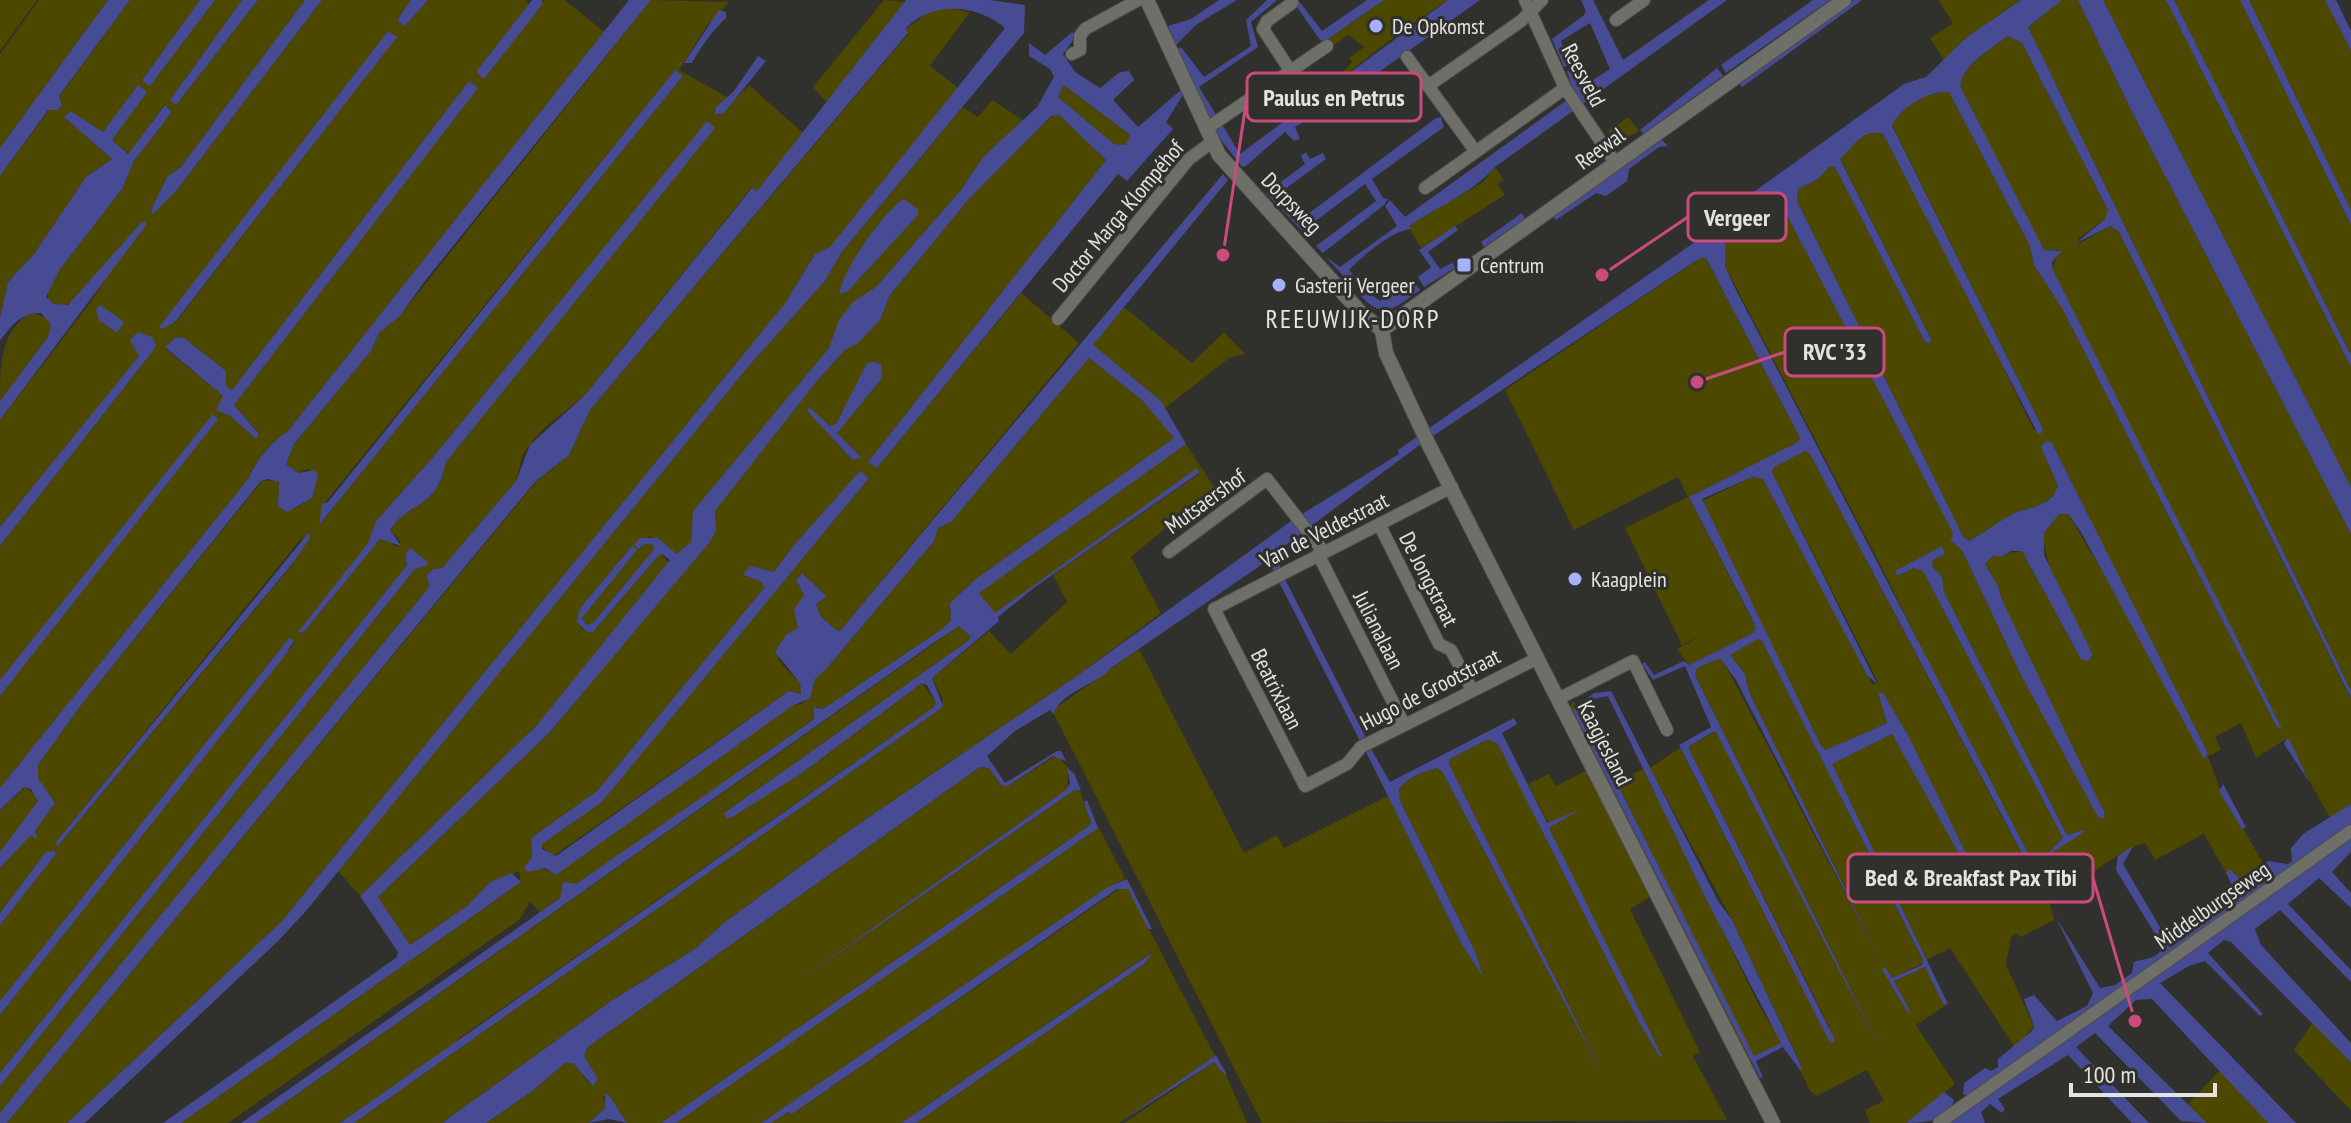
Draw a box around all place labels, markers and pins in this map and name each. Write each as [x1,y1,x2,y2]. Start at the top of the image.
place label: De Opkomst [1392,12,1485,40]
marker: De Opkomst [1367,17,1385,35]
callout: Paulus en Petrus [1247,73,1421,121]
callout: Vergeer [1688,193,1786,241]
place label: Centrum [1480,251,1544,279]
marker: Centrum [1455,256,1473,274]
place label: Gasterij Vergeer [1295,271,1414,299]
marker: Gasterij Vergeer [1270,276,1288,294]
callout: RVC '33 [1785,328,1884,376]
place label: Kaagplein [1591,565,1667,593]
marker: Kaagplein [1566,570,1584,588]
callout: Bed & Breakfast Pax Tibi [1848,854,2093,902]

